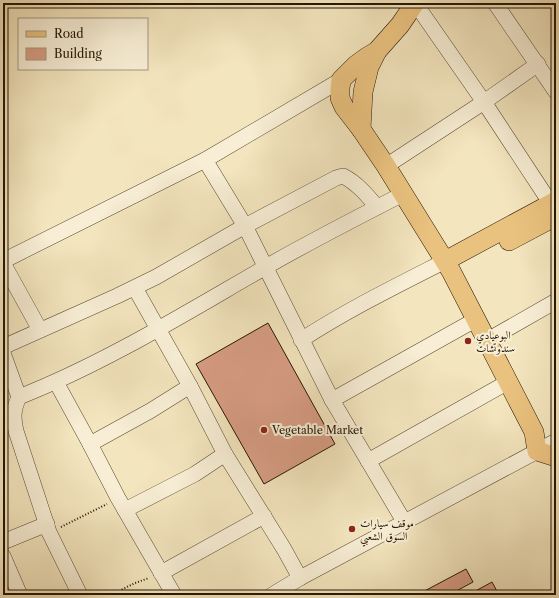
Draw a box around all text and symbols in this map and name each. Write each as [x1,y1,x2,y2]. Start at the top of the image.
legend [18,18,148,70]
text: Road [54,26,84,41]
text: Building [54,46,102,61]
place label: البوعيادي سندوتشات [476,328,515,355]
marker: البوعيادي سندوتشات [463,336,473,346]
place label: Vegetable Market [271,423,363,437]
marker: Vegetable Market [259,425,269,435]
place label: موقف سيارات السوق الشعبي [360,516,414,547]
marker: موقف سيارات السوق الشعبي [347,524,357,534]

